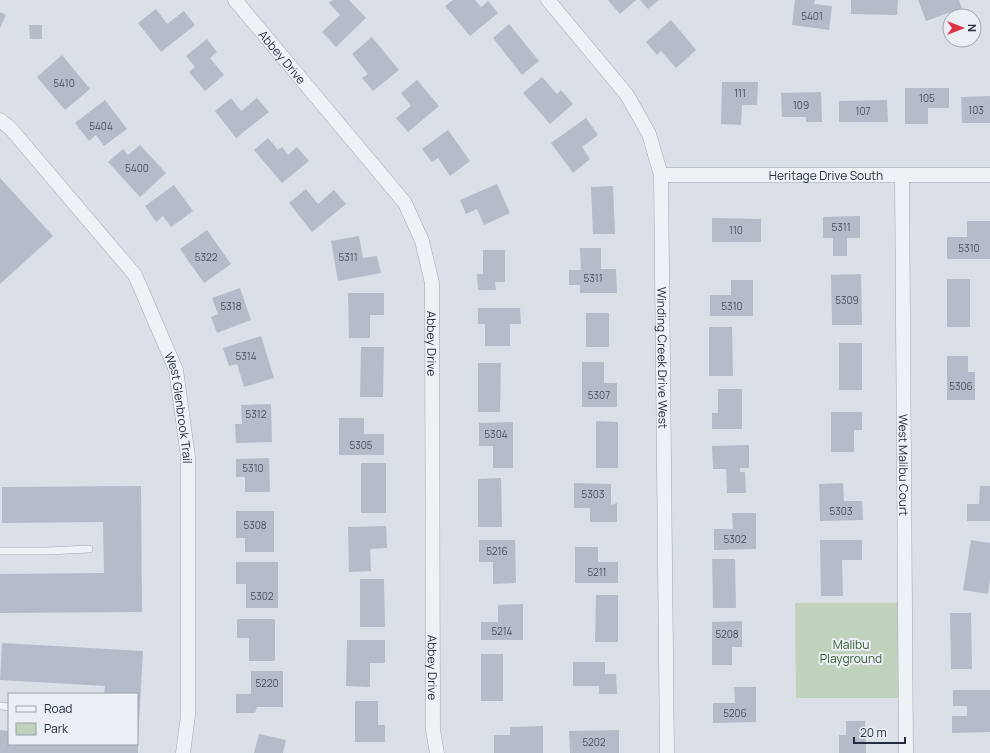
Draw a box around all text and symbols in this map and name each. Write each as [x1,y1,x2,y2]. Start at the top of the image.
north arrow [942,8,982,48]
house number: 5401 [801,9,823,23]
text: N [965,24,980,32]
street label: Abbey Drive [255,26,310,87]
house number: 5410 [53,76,75,90]
house number: 111 [734,86,746,100]
house number: 105 [919,91,935,105]
house number: 109 [793,98,809,112]
house number: 103 [968,103,984,117]
house number: 107 [855,104,871,118]
house number: 5404 [89,119,113,133]
house number: 5400 [125,161,149,175]
street label: Heritage Drive South [769,167,883,184]
house number: 5311 [831,220,851,234]
house number: 110 [729,223,743,237]
house number: 5310 [958,241,980,255]
house number: 5322 [195,250,218,264]
house number: 5311 [338,250,358,264]
house number: 5311 [583,271,603,285]
street label: Winding Creek Drive West [654,287,672,429]
house number: 5309 [835,293,859,307]
house number: 5318 [220,299,242,313]
house number: 5310 [721,299,743,313]
street label: Abbey Drive [424,311,441,376]
street label: West Glenbrook Trail [161,349,197,464]
house number: 5314 [235,349,257,363]
house number: 5306 [949,379,973,393]
house number: 5307 [588,388,610,402]
house number: 5312 [246,407,267,421]
street label: West Malibu Court [895,414,913,516]
house number: 5304 [484,427,508,441]
house number: 5305 [349,438,373,452]
house number: 5310 [242,461,264,475]
house number: 5303 [582,487,604,501]
house number: 5303 [830,504,852,518]
house number: 5308 [243,518,267,532]
house number: 5302 [723,532,747,546]
house number: 5216 [486,544,508,558]
house number: 5211 [588,565,607,579]
house number: 5302 [250,589,274,603]
house number: 5214 [492,624,513,638]
house number: 5208 [715,627,739,641]
street label: Abbey Drive [424,635,441,700]
park label: Malibu Playground [820,636,882,667]
house number: 5220 [256,676,279,690]
legend [8,693,138,745]
text: Road [44,700,72,717]
house number: 5206 [723,706,747,720]
scale bar [854,719,905,745]
text: Park [44,720,69,737]
text: 20 m [860,724,887,741]
house number: 5202 [583,735,606,749]

